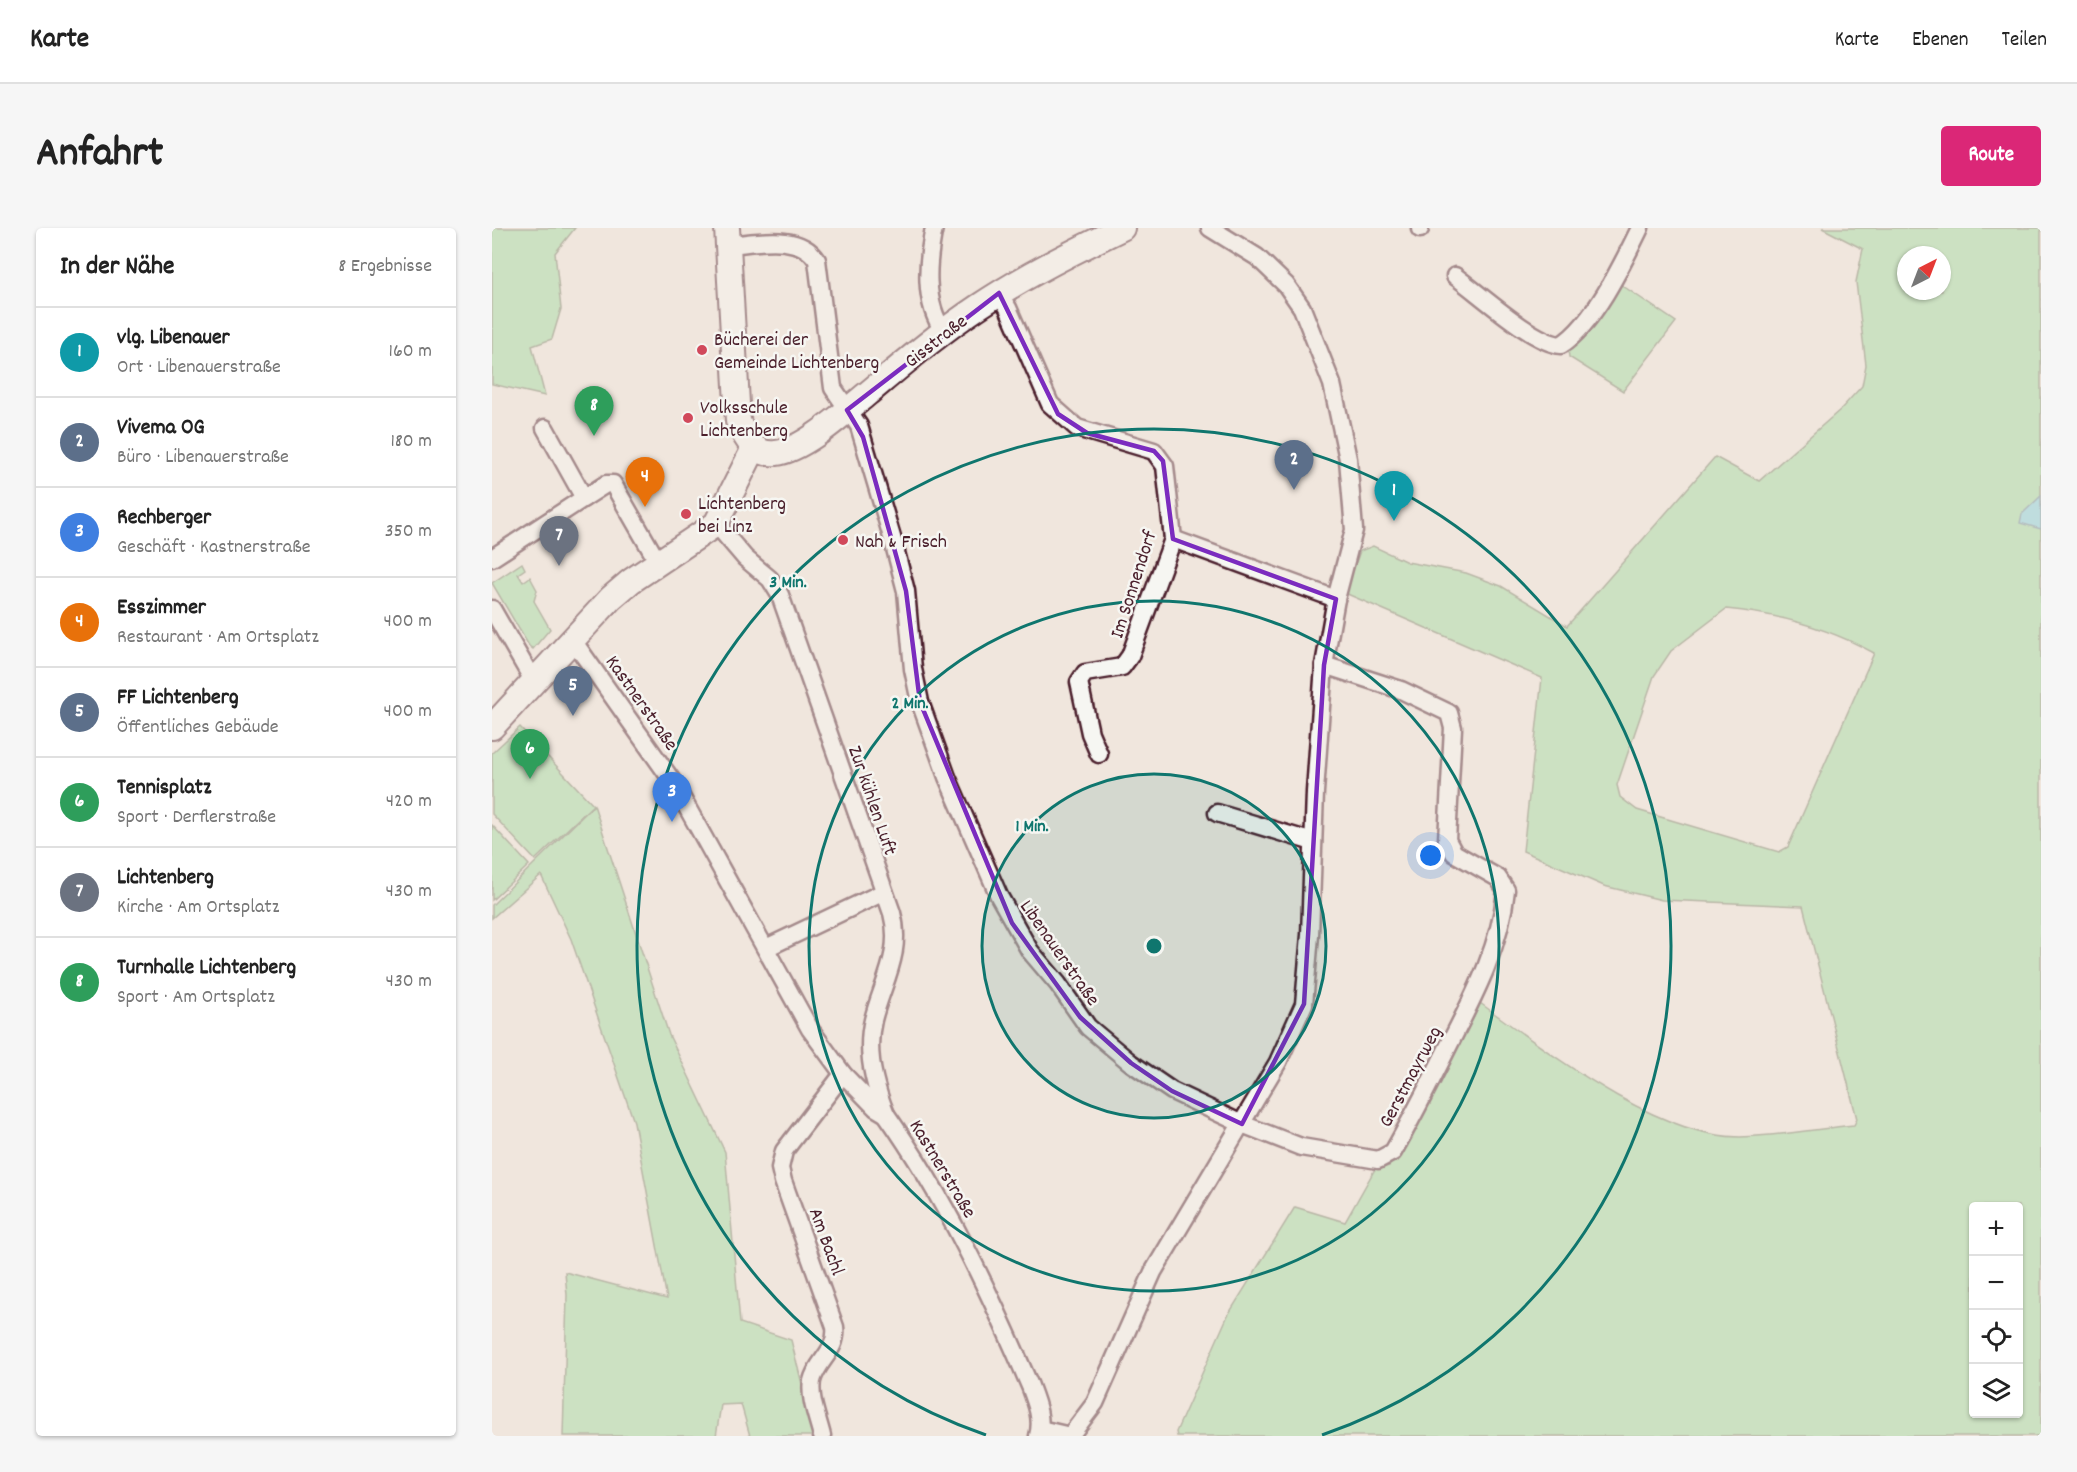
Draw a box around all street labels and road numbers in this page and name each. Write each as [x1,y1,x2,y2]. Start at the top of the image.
street label: Gisstraße [899,309,974,376]
street label: Im Sonnendorf [1104,527,1166,642]
street label: Kastnerstraße [597,650,684,757]
street label: Zur kühlen Luft [839,743,903,859]
street label: Libenauerstraße [1012,895,1106,1013]
street label: Gerstmayrweg [1373,1022,1450,1133]
street label: Kastnerstraße [901,1115,982,1224]
street label: Am Bachl [800,1204,850,1280]

